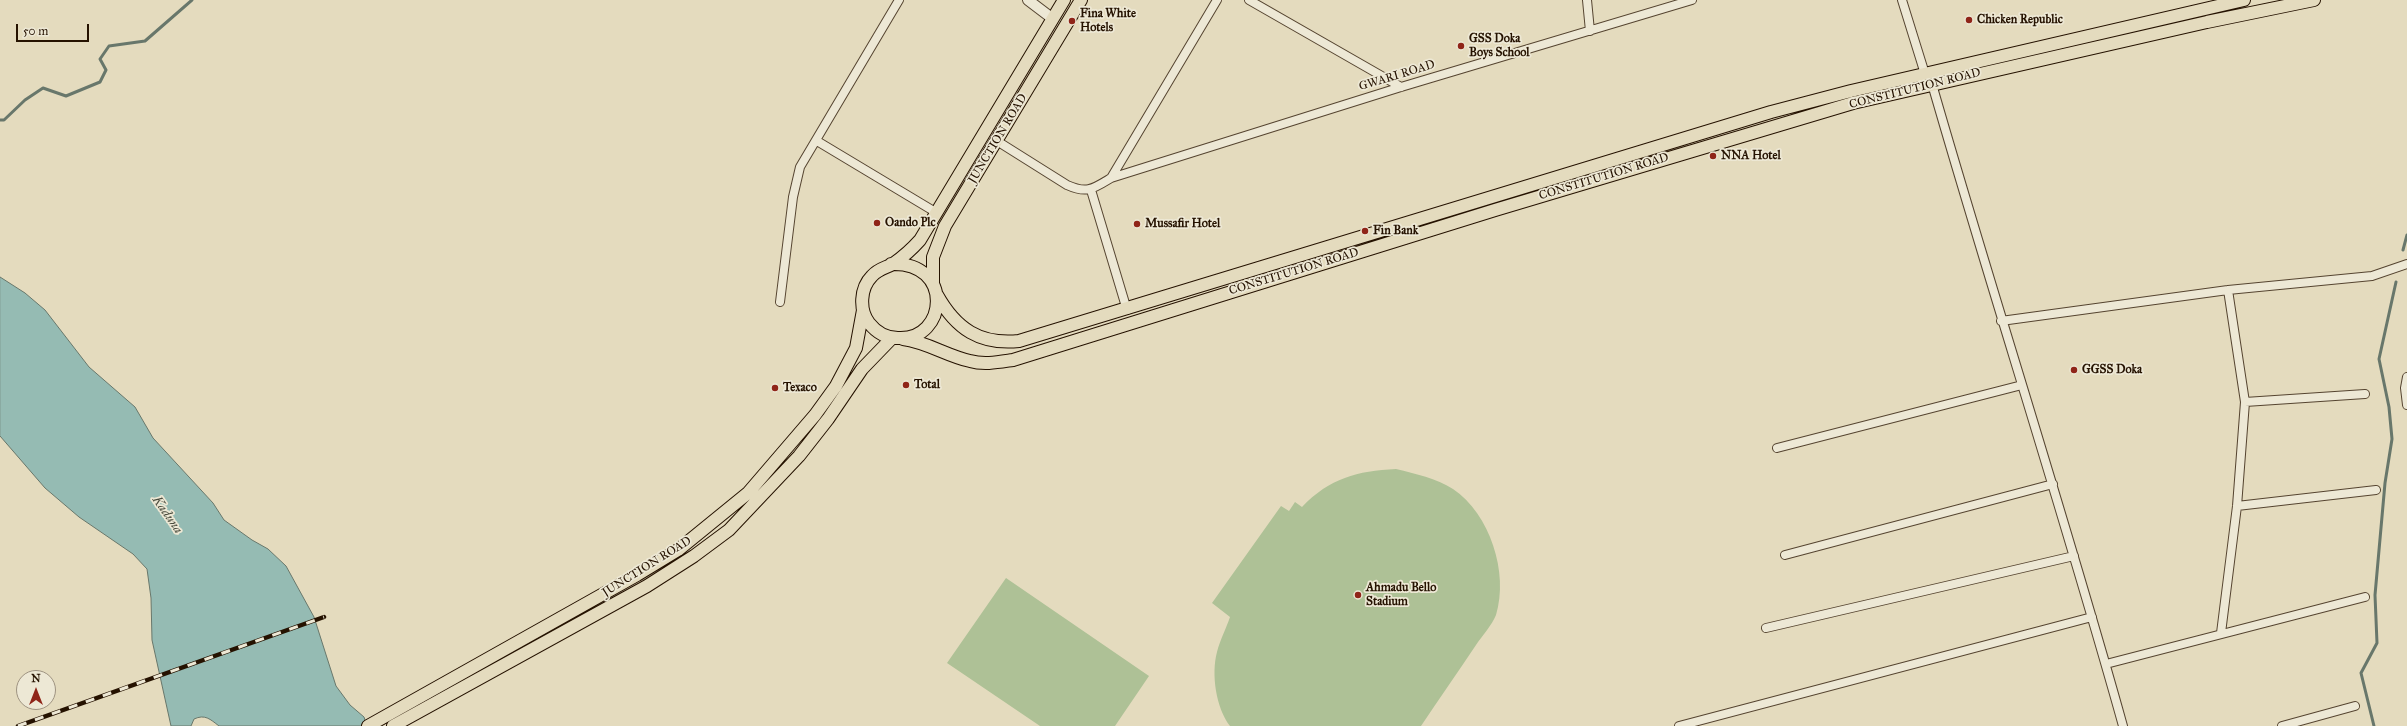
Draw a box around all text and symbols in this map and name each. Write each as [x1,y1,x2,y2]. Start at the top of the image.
place label: Fina White Hotels [1080,7,1136,35]
place label: Chicken Republic [1977,13,2063,27]
marker: Chicken Republic [1964,15,1974,25]
scale bar [18,16,91,42]
marker: Fina White Hotels [1067,16,1077,26]
text: 50 m [23,24,48,38]
place label: GSS Doka Boys School [1469,32,1530,60]
marker: GSS Doka Boys School [1456,41,1466,51]
street label: GWARI ROAD [1357,58,1437,94]
street label: CONSTITUTION ROAD [1848,66,1982,112]
street label: JUNCTION ROAD [965,91,1031,187]
place label: NNA Hotel [1721,149,1781,163]
street label: CONSTITUTION ROAD [1537,150,1671,204]
marker: NNA Hotel [1708,151,1718,161]
place label: Oando Plc [885,216,936,230]
place label: Mussafir Hotel [1145,217,1220,231]
marker: Oando Plc [872,218,882,228]
marker: Mussafir Hotel [1132,219,1142,229]
place label: Fin Bank [1373,224,1418,238]
marker: Fin Bank [1360,226,1370,236]
street label: CONSTITUTION ROAD [1227,245,1361,299]
place label: GGSS Doka [2082,363,2142,377]
marker: GGSS Doka [2069,365,2079,375]
place label: Total [914,378,940,392]
marker: Total [901,380,911,390]
place label: Texaco [783,381,817,395]
marker: Texaco [770,383,780,393]
water label: Kaduna [148,493,186,537]
street label: JUNCTION ROAD [600,534,694,600]
place label: Ahmadu Bello Stadium [1366,581,1436,609]
marker: Ahmadu Bello Stadium [1353,590,1363,600]
north arrow [16,670,56,710]
text: N [31,672,41,685]

